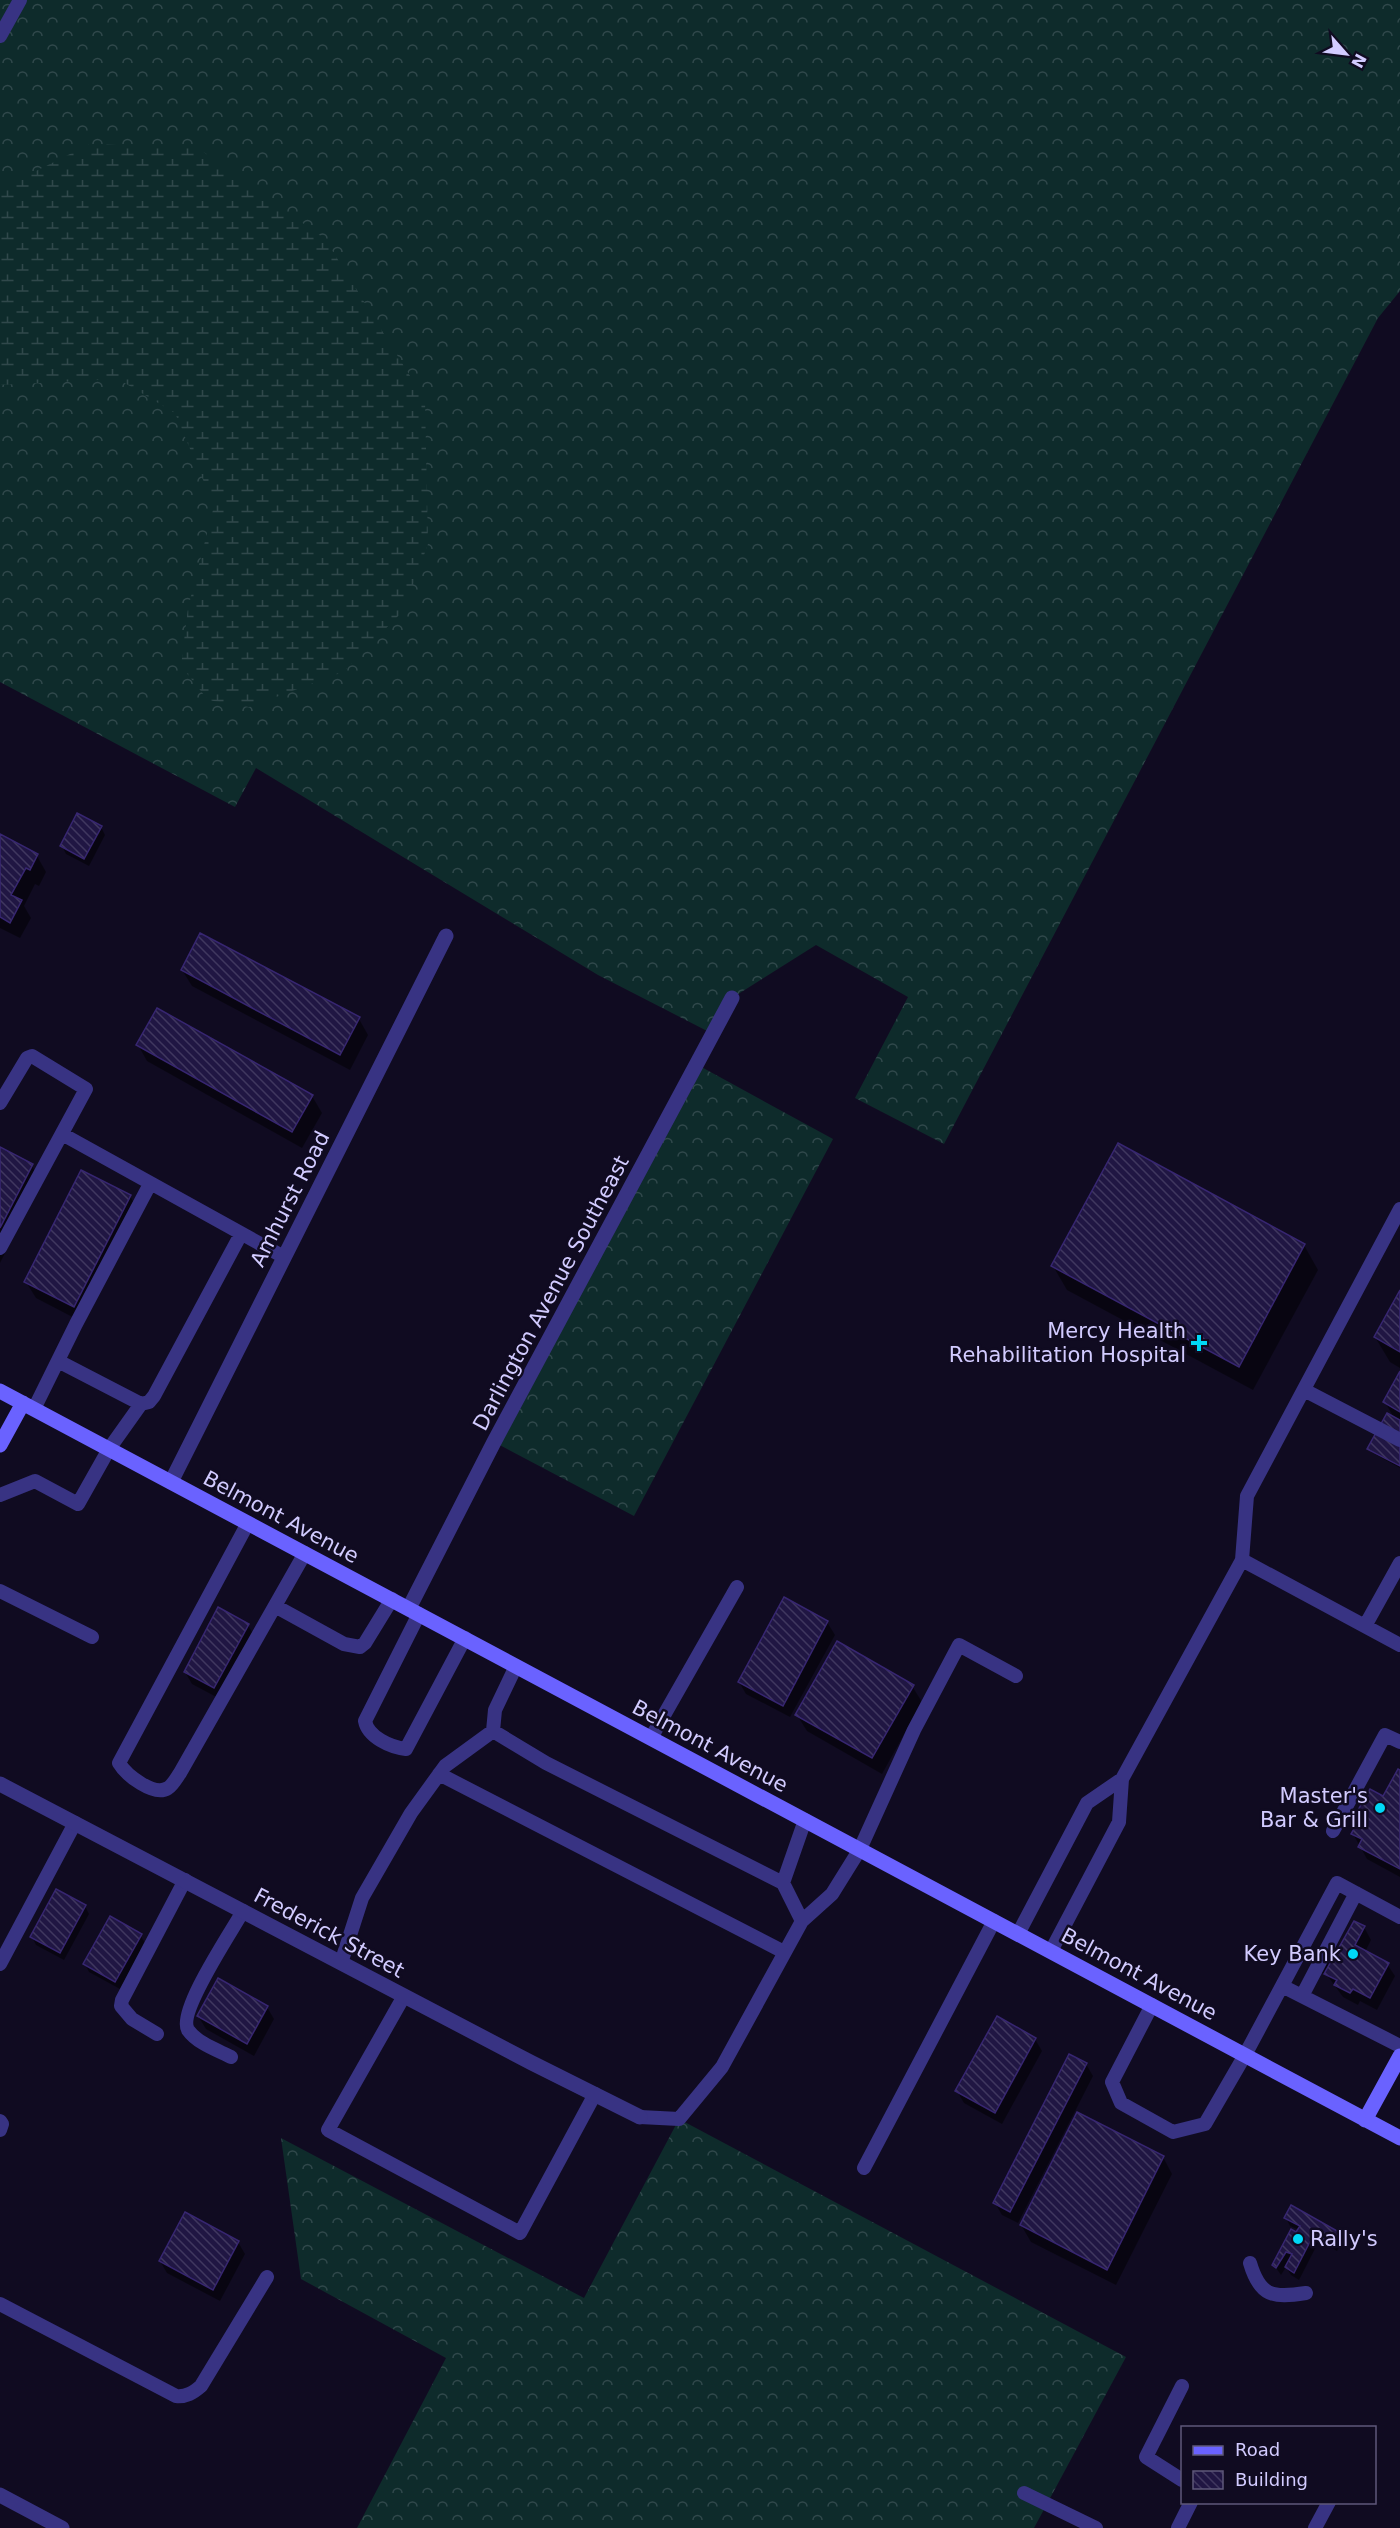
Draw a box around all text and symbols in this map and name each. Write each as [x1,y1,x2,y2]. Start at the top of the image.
north arrow [1316,24,1376,84]
text: N [1347,50,1370,71]
street label: Amhurst Road [246,1127,334,1271]
street label: Darlington Avenue Southeast [468,1152,634,1434]
place label: Mercy Health Rehabilitation Hospital [949,1319,1186,1367]
marker: Mercy Health Rehabilitation Hospital [1190,1334,1208,1352]
street label: Belmont Avenue [199,1466,363,1568]
street label: Belmont Avenue [628,1695,792,1797]
place label: Master's Bar & Grill [1260,1784,1368,1832]
marker: Master's Bar & Grill [1373,1801,1387,1815]
street label: Frederick Street [250,1883,408,1983]
street label: Belmont Avenue [1057,1923,1221,2025]
place label: Key Bank [1244,1942,1342,1966]
marker: Key Bank [1346,1947,1360,1961]
place label: Rally's [1310,2227,1378,2251]
marker: Rally's [1291,2232,1305,2246]
legend [1181,2426,1376,2504]
text: Road [1235,2439,1280,2460]
text: Building [1235,2469,1308,2490]

